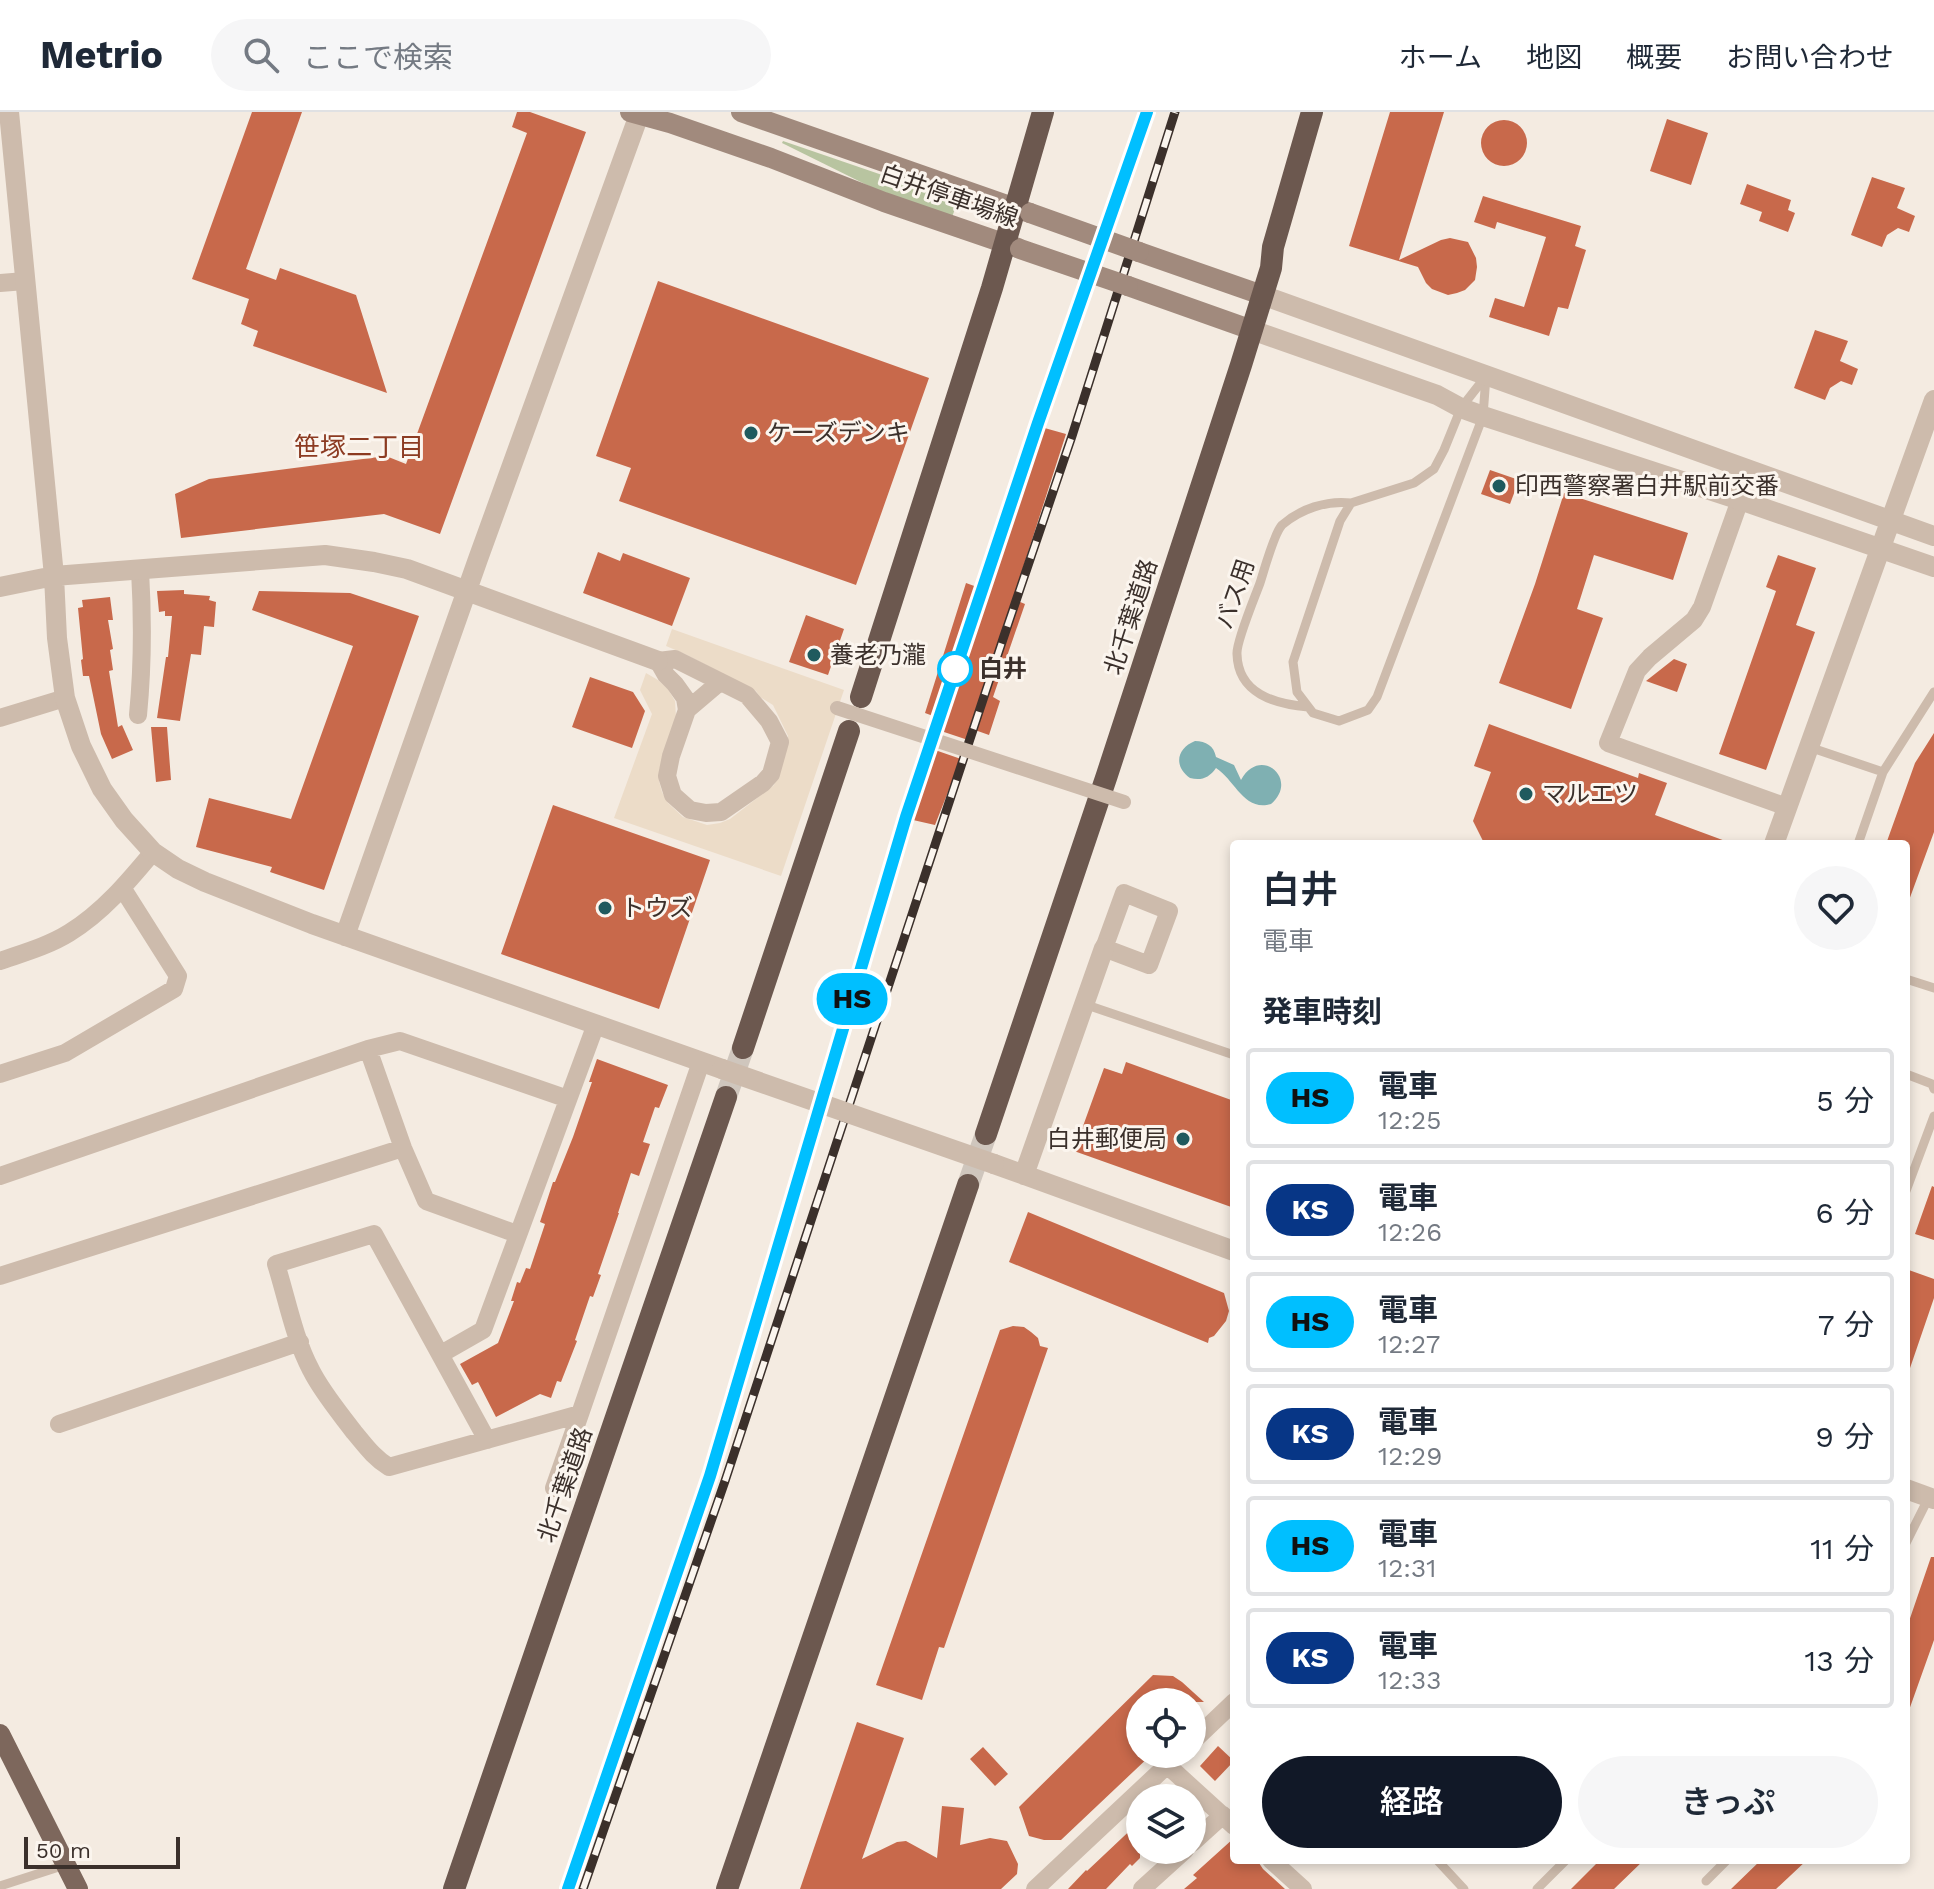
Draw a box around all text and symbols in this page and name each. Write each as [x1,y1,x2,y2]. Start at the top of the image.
search box [211,19,771,91]
text: Metrio [40,33,163,77]
icon: search [239,33,283,77]
text: ここで検索 [303,40,453,75]
text: ホーム [1399,41,1482,74]
text: 地図 [1526,41,1582,74]
text: 概要 [1626,41,1682,74]
text: お問い合わせ [1726,41,1894,74]
street label: 白井停車場線 [876,159,1022,233]
place label: ケーズデンキ [767,419,910,447]
marker: ケーズデンキ [742,424,760,442]
district label: 笹塚二丁目 [294,432,424,462]
place label: 印西警察署白井駅前交番 [1515,472,1779,500]
marker: 印西警察署白井駅前交番 [1490,477,1508,495]
street label: バス用 [1210,555,1260,633]
street label: 北千葉道路 [1099,556,1163,678]
place label: 養老乃瀧 [830,641,926,669]
marker: 養老乃瀧 [805,646,823,664]
marker: 白井 [938,652,972,686]
place label: 白井 [979,655,1027,683]
place label: マルエツ [1542,780,1638,808]
marker: マルエツ [1517,785,1535,803]
button: heart [1794,866,1878,950]
text: 白井 [1262,868,1338,912]
place label: トウズ [621,894,693,922]
marker: トウズ [596,899,614,917]
text: 電車 [1262,926,1314,956]
line badge: HS [816,973,888,1025]
text: HS [833,982,871,1015]
text: 発車時刻 [1262,994,1382,1029]
text: 電車 [1378,1068,1438,1103]
text: HS [1291,1081,1329,1114]
text: 5 分 [1816,1083,1874,1118]
text: 12:25 [1378,1105,1441,1135]
place label: 白井郵便局 [1047,1125,1167,1153]
marker: 白井郵便局 [1174,1130,1192,1148]
text: 電車 [1378,1180,1438,1215]
text: KS [1292,1193,1328,1226]
text: 6 分 [1816,1195,1874,1230]
text: 12:26 [1378,1217,1442,1247]
text: 電車 [1378,1292,1438,1327]
text: HS [1291,1305,1329,1338]
text: 7 分 [1818,1307,1874,1342]
text: 12:27 [1378,1329,1440,1359]
text: 電車 [1378,1404,1438,1439]
text: KS [1292,1417,1328,1450]
text: 9 分 [1815,1419,1874,1454]
street label: 北千葉道路 [532,1424,598,1546]
text: 12:29 [1378,1441,1442,1471]
text: 電車 [1378,1516,1438,1551]
text: HS [1291,1529,1329,1562]
text: 11 分 [1810,1531,1874,1566]
text: 12:31 [1378,1553,1436,1583]
text: 電車 [1378,1628,1438,1663]
text: KS [1292,1641,1328,1674]
text: 13 分 [1805,1643,1874,1678]
text: 12:33 [1378,1665,1441,1695]
map controls [1126,1688,1206,1864]
button: locate [1126,1688,1206,1768]
button: 経路 [1262,1756,1562,1848]
button: きっぷ [1578,1756,1878,1848]
button: layers [1126,1784,1206,1864]
scale bar [24,1833,180,1869]
text: 50 m [36,1838,91,1863]

